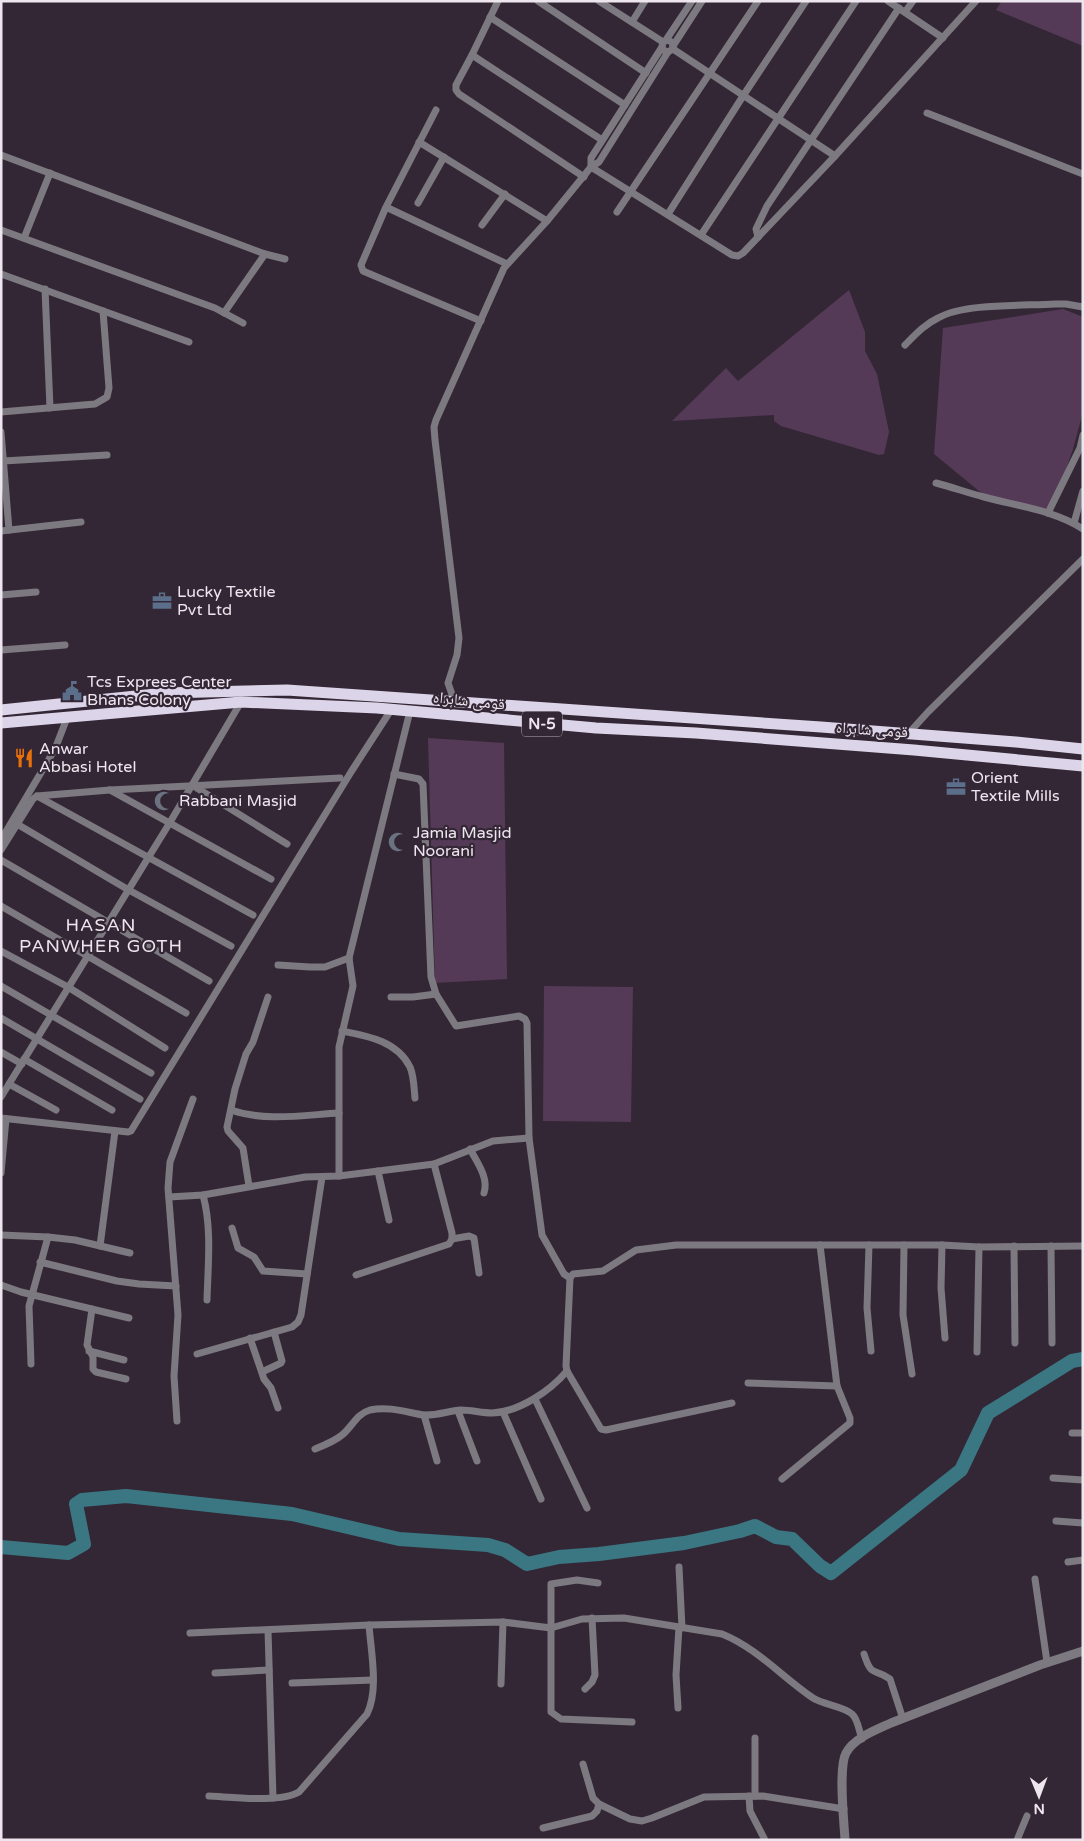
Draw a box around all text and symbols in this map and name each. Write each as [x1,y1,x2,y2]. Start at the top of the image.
place label: Lucky Textile Pvt Ltd [177,582,275,620]
office icon: Lucky Textile Pvt Ltd [151,590,173,612]
place label: Tcs Exprees Center Bhans Colony [87,672,232,710]
public building icon: Tcs Exprees Center Bhans Colony [61,680,83,702]
street label: قومی شاہراہ [432,687,506,715]
road number: N-5 [522,712,562,736]
street label: قومی شاہراہ [835,717,909,743]
place label: Anwar Abbasi Hotel [39,739,136,777]
restaurant icon: Anwar Abbasi Hotel [13,747,35,769]
place label: Orient Textile Mills [971,768,1060,806]
office icon: Orient Textile Mills [945,776,967,798]
mosque icon: Rabbani Masjid [153,790,175,812]
place label: Rabbani Masjid [179,791,297,811]
place label: Jamia Masjid Noorani [413,823,512,861]
mosque icon: Jamia Masjid Noorani [387,831,409,853]
district label: HASAN PANWHER GOTH [19,914,183,957]
north arrow [1014,1771,1064,1821]
text: N [1033,1800,1045,1817]

